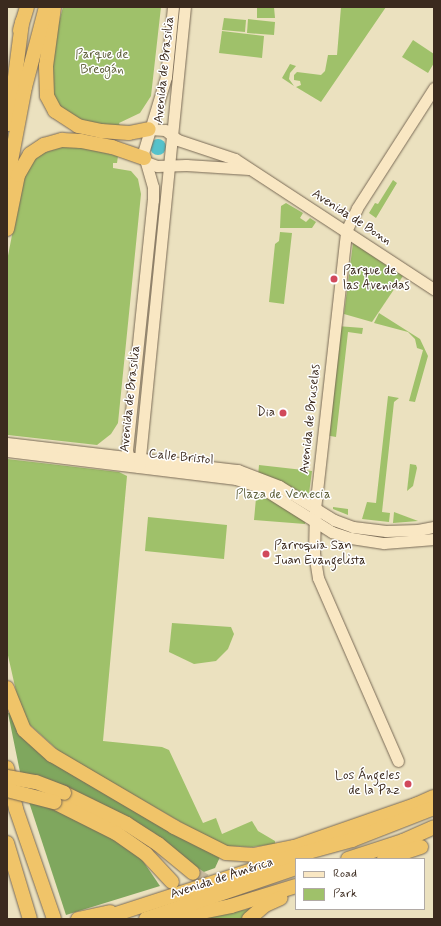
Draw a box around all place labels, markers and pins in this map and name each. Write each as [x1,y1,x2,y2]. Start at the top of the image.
place label: Parque de las Avenidas [343,264,412,295]
marker: Parque de las Avenidas [328,273,340,285]
place label: Dia [257,405,275,421]
marker: Dia [278,408,288,418]
place label: Parroquia San Juan Evangelista [274,539,367,570]
marker: Parroquia San Juan Evangelista [261,549,271,559]
place label: Los Ángeles de la Paz [335,769,400,800]
marker: Los Ángeles de la Paz [403,779,413,789]

